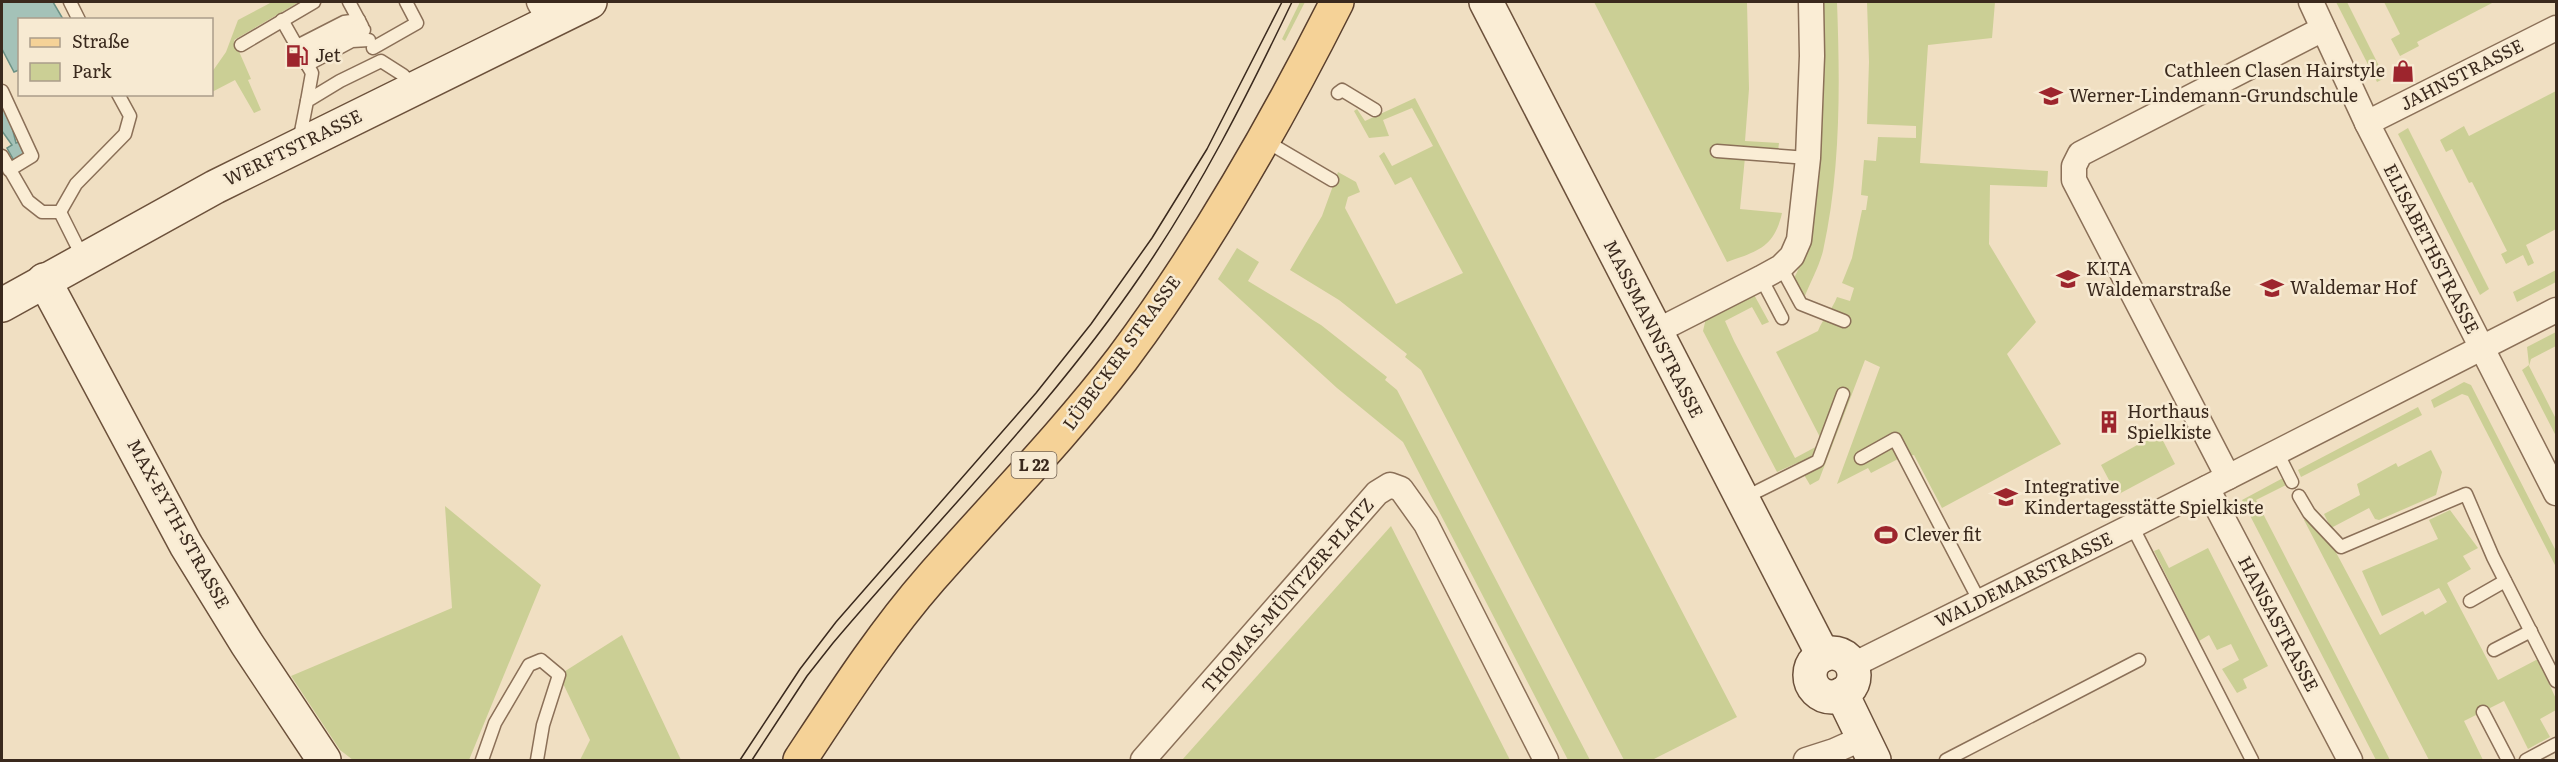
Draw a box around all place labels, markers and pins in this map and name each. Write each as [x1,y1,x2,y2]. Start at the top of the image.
place label: Jet [315,41,341,68]
fuel station icon: Jet [284,43,310,69]
place label: Cathleen Clasen Hairstyle [2164,56,2385,83]
shop icon: Cathleen Clasen Hairstyle [2390,58,2416,84]
place label: Werner-Lindemann-Grundschule [2069,81,2358,108]
school or university icon: Werner-Lindemann-Grundschule [2038,83,2064,109]
place label: KITA Waldemarstraße [2086,254,2231,302]
school or university icon: KITA Waldemarstraße [2055,266,2081,292]
place label: Waldemar Hof [2290,273,2419,300]
school or university icon: Waldemar Hof [2259,275,2285,301]
place label: Horthaus Spielkiste [2127,397,2211,445]
building icon: Horthaus Spielkiste [2096,409,2122,435]
place label: Integrative Kindertagesstätte Spielkiste [2024,472,2264,520]
school or university icon: Integrative Kindertagesstätte Spielkiste [1993,484,2019,510]
place label: Clever fit [1904,520,1982,547]
sports icon: Clever fit [1873,522,1899,548]

